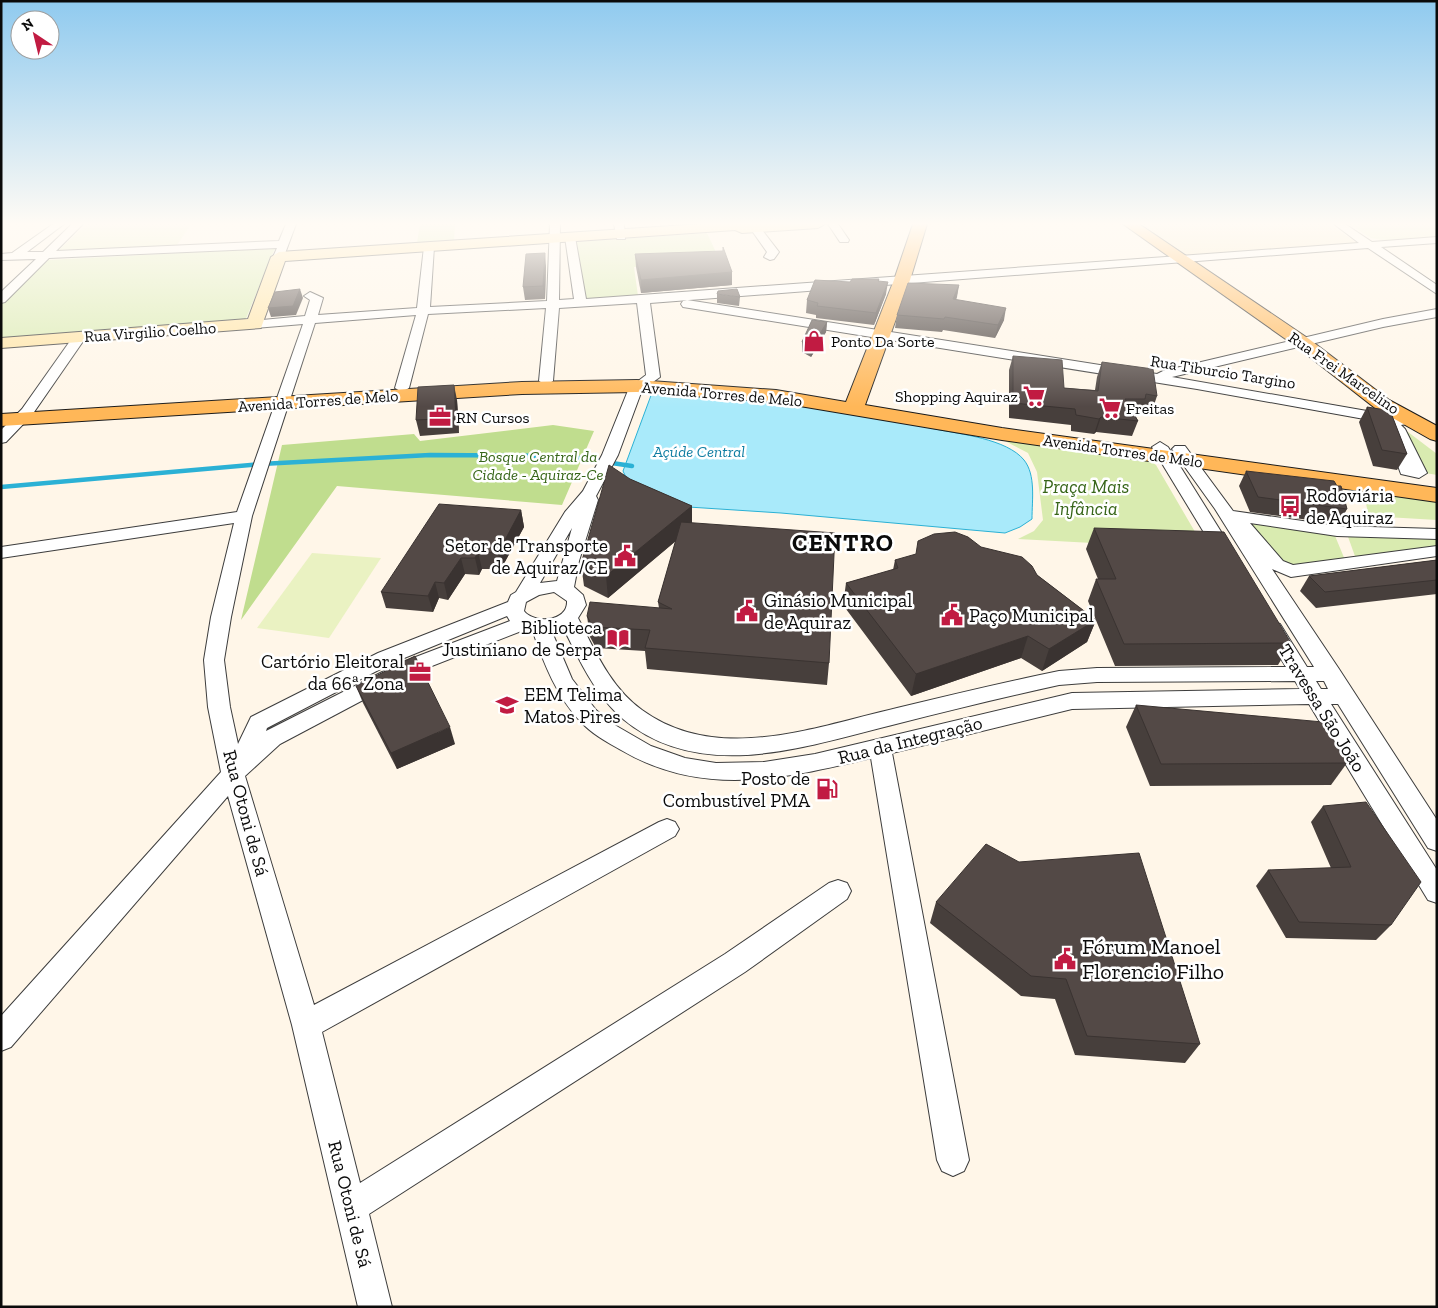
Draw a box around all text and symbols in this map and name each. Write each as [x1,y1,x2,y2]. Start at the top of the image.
north arrow [10,10,60,60]
text: N [19,15,37,35]
street label: Rua Virgilio Coelho [83,318,217,346]
shop icon: Ponto Da Sorte [801,328,827,354]
street label: Rua Frei Marcelino [1285,328,1403,418]
place label: Ponto Da Sorte [831,332,934,351]
street label: Rua Tiburcio Targino [1149,351,1297,393]
street label: Avenida Torres de Melo [641,378,803,410]
supermarket icon: Shopping Aquiraz [1021,383,1047,409]
street label: Avenida Torres de Melo [237,386,399,416]
place label: Shopping Aquiraz [895,387,1018,406]
supermarket icon: Freitas [1097,395,1123,421]
place label: Freitas [1126,399,1174,418]
office icon: RN Cursos [427,404,453,430]
place label: RN Cursos [456,408,530,427]
street label: Avenida Torres de Melo [1042,430,1204,472]
water label: Açúde Central [652,442,745,461]
park label: Bosque Central da Cidade - Aquiraz-Ce [473,447,603,484]
park label: Praça Mais Infância [1042,475,1130,520]
place label: Rodoviária de Aquiraz [1306,484,1394,529]
bus stop icon: Rodoviária de Aquiraz [1277,493,1303,519]
district label: CENTRO [792,528,894,557]
place label: Setor de Transporte de Aquiraz/CE [445,534,608,579]
public building icon: Setor de Transporte de Aquiraz/CE [612,543,638,569]
place label: Ginásio Municipal de Aquiraz [764,589,912,634]
public building icon: Ginásio Municipal de Aquiraz [734,598,760,624]
public building icon: Paço Municipal [939,602,965,628]
place label: Paço Municipal [969,604,1094,627]
place label: Biblioteca Justiniano de Serpa [442,616,602,661]
library icon: Biblioteca Justiniano de Serpa [605,625,631,651]
street label: Travessa São João [1273,640,1371,776]
place label: Cartório Eleitoral da 66ª Zona [261,650,404,695]
office icon: Cartório Eleitoral da 66ª Zona [407,659,433,685]
place label: EEM Telima Matos Pires [524,683,623,728]
school or university icon: EEM Telima Matos Pires [494,692,520,718]
street label: Rua da Integração [835,711,985,769]
street label: Rua Otoni de Sá [218,747,274,879]
place label: Posto de Combustível PMA [663,767,811,812]
fuel station icon: Posto de Combustível PMA [814,776,840,802]
place label: Fórum Manoel Florencio Filho [1082,933,1224,985]
public building icon: Fórum Manoel Florencio Filho [1052,946,1078,972]
street label: Rua Otoni de Sá [323,1138,377,1270]

